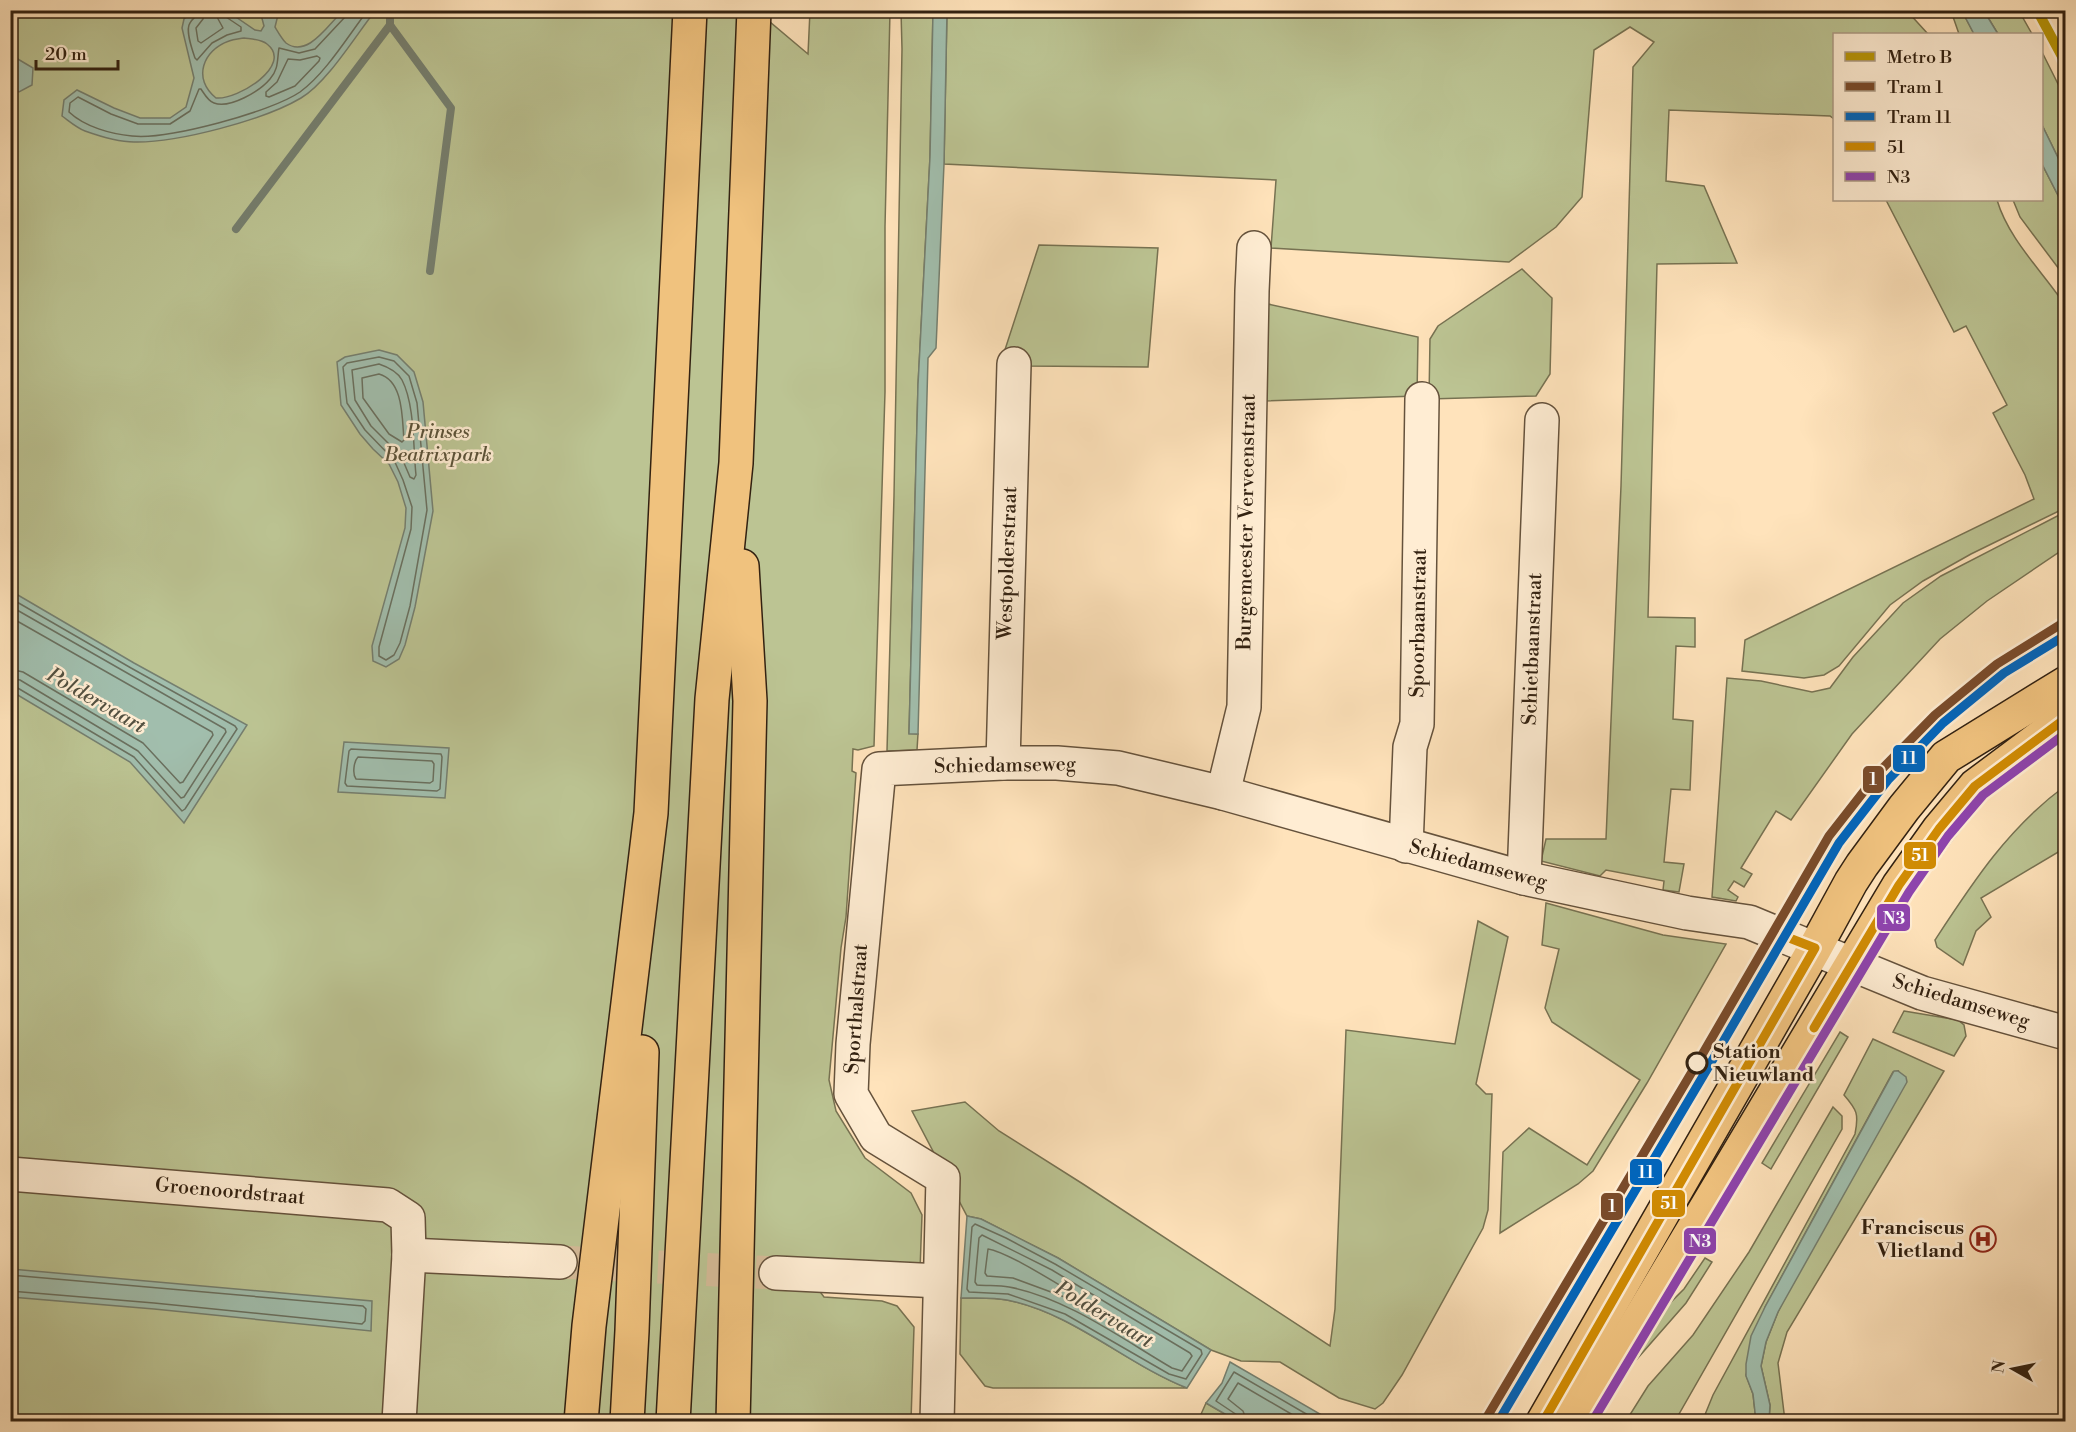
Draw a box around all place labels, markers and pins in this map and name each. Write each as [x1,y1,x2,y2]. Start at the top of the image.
place label: Station Nieuwland [1713,1040,1815,1088]
marker: Station Nieuwland [1686,1052,1708,1074]
place label: Franciscus Vlietland [1861,1216,1964,1264]
hospital icon: Franciscus Vlietland [1968,1224,1998,1254]

